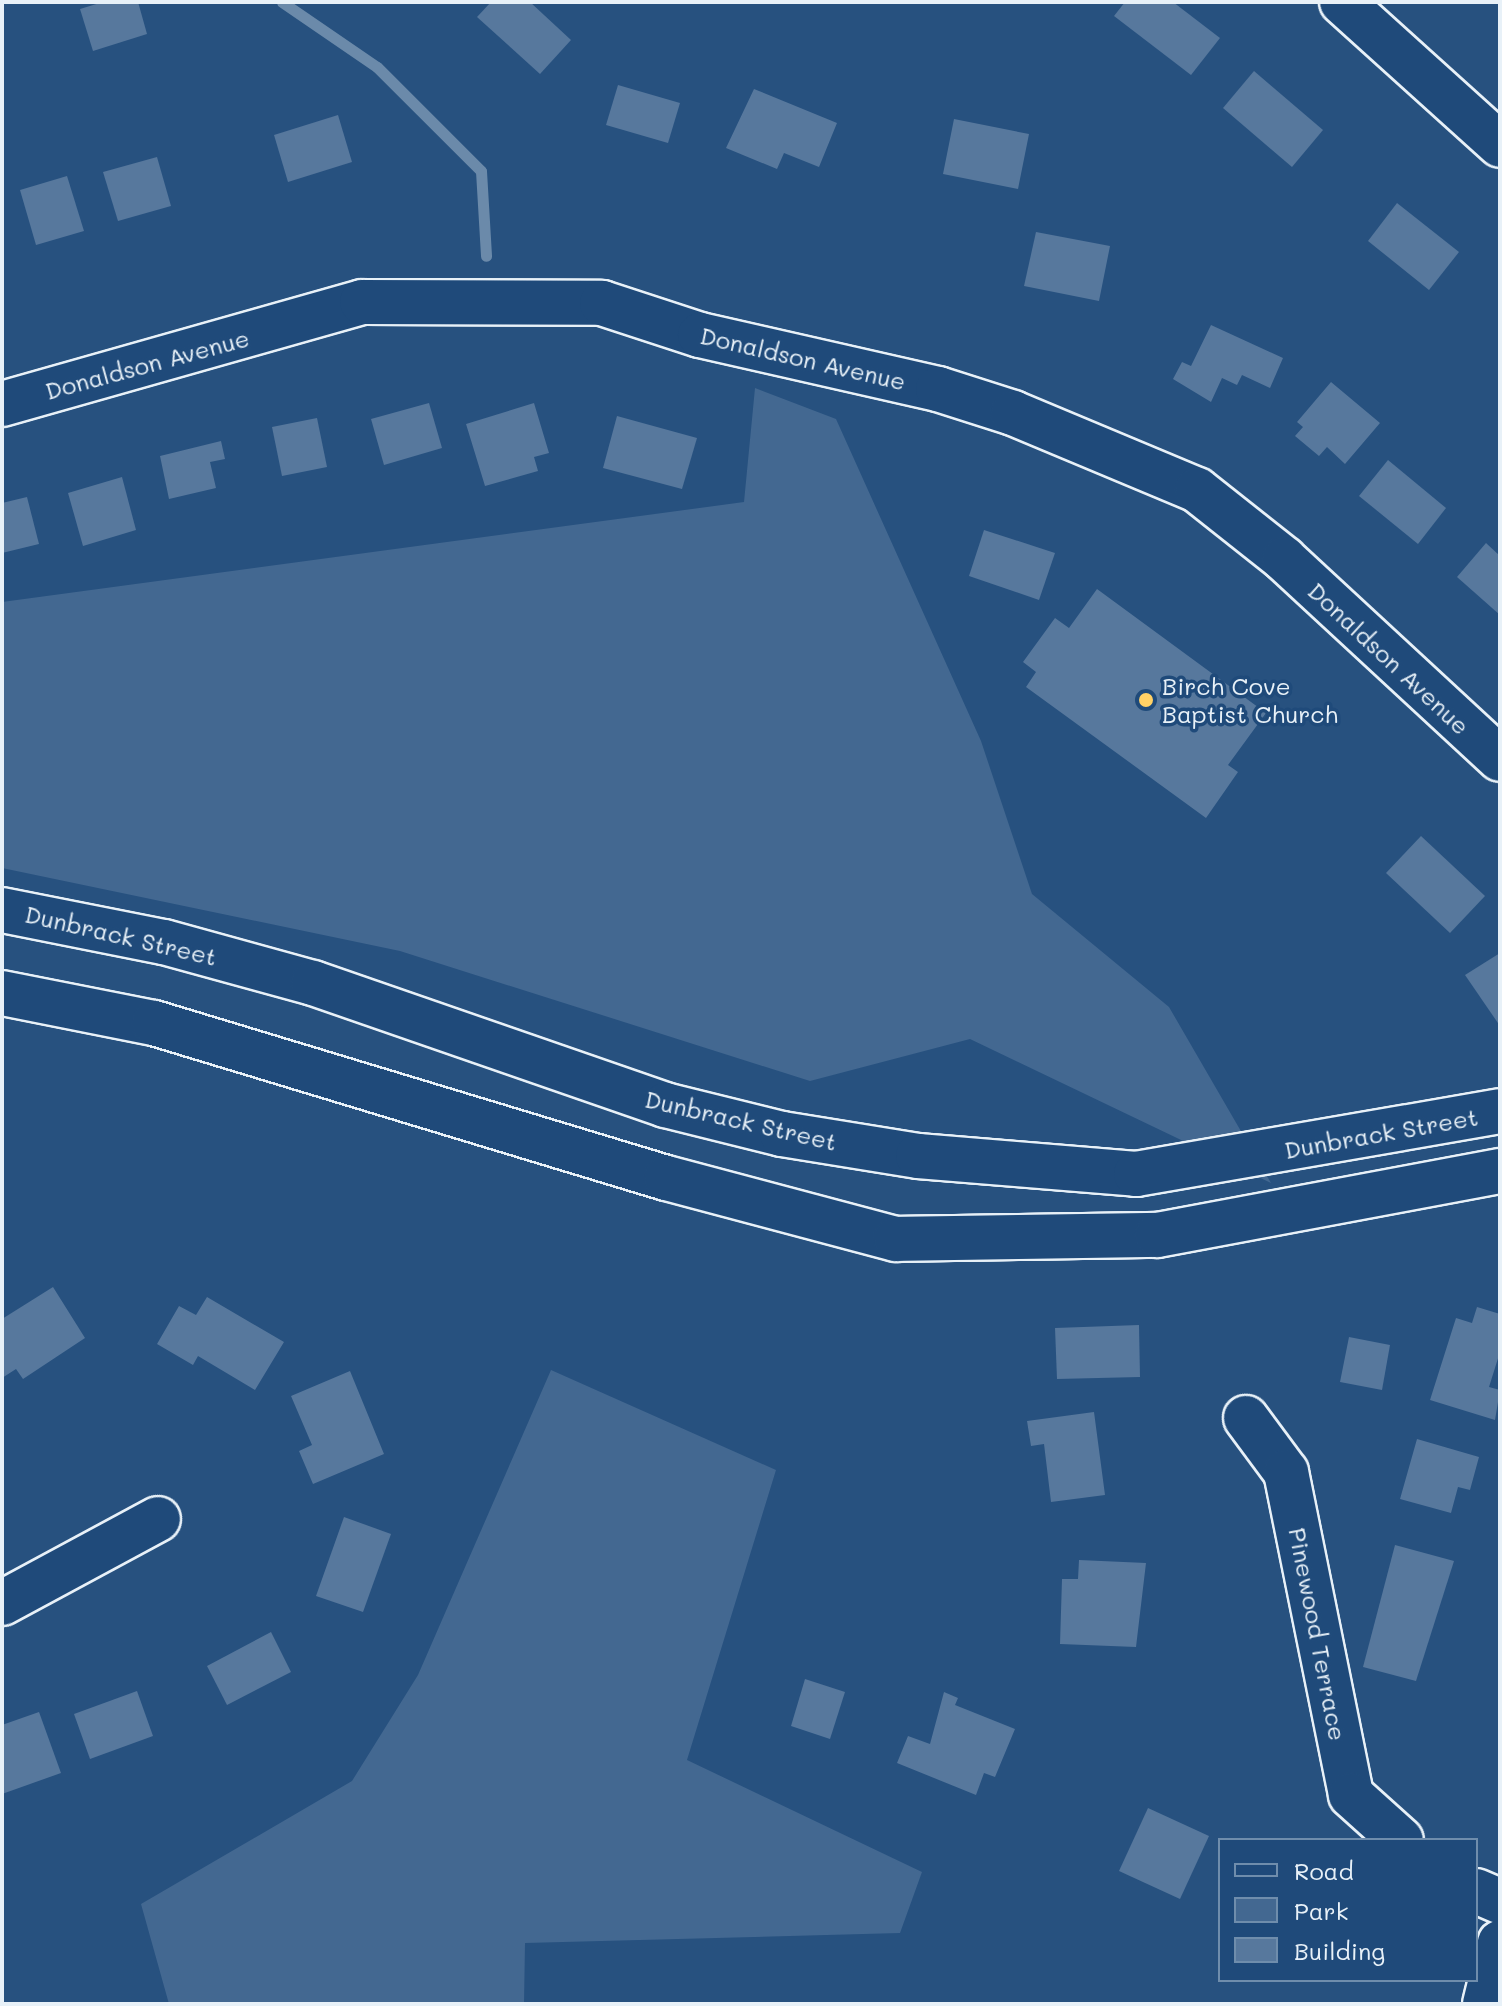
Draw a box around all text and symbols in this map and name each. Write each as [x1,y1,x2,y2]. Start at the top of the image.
street label: Donaldson Avenue [697,320,909,396]
street label: Donaldson Avenue [42,323,252,405]
street label: Donaldson Avenue [1302,576,1476,740]
place label: Birch Cove Baptist Church [1162,672,1338,728]
marker: Birch Cove Baptist Church [1137,691,1155,709]
street label: Dunbrack Street [22,899,220,971]
street label: Dunbrack Street [642,1084,840,1156]
street label: Dunbrack Street [1282,1102,1480,1164]
street label: Pinewood Terrace [1283,1525,1353,1743]
legend [1218,1838,1478,1982]
text: Road [1294,1855,1354,1886]
text: Park [1294,1895,1348,1926]
text: Building [1294,1935,1385,1966]

